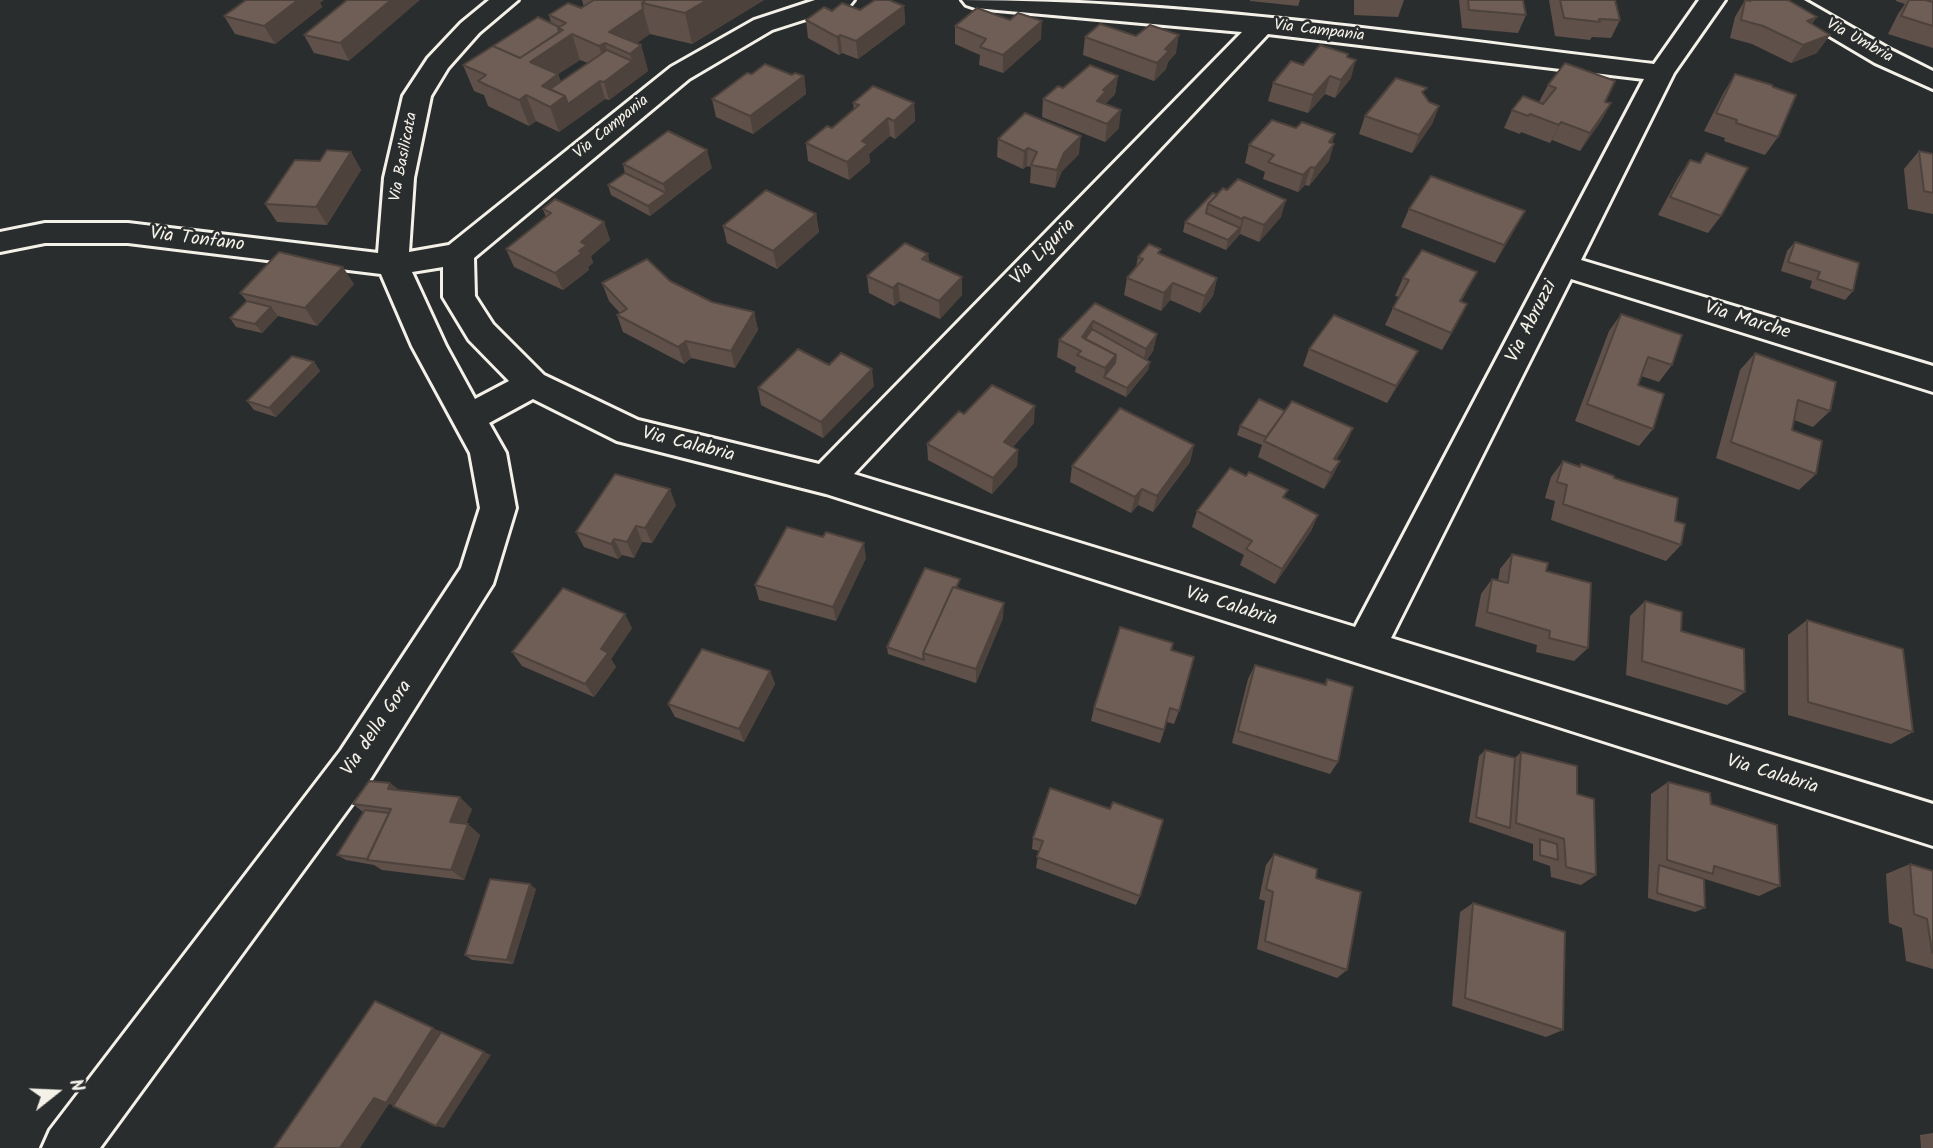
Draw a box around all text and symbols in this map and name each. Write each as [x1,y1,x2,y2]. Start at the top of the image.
street label: Via Umbria [1822,16,1896,68]
street label: Via Campania [1273,17,1365,47]
street label: Via Campania [571,92,653,164]
street label: Via Basilicata [387,111,423,203]
street label: Via Liguria [1007,215,1081,291]
street label: Via Tonfano [149,224,245,258]
street label: Via Abruzzi [1503,277,1563,367]
street label: Via Marche [1701,298,1793,346]
street label: Via Calabria [639,423,737,469]
street label: Via Calabria [1182,583,1280,633]
street label: Via della Gora [338,677,418,781]
street label: Via Calabria [1723,751,1821,801]
north arrow [21,1057,91,1127]
text: N [60,1075,92,1096]

